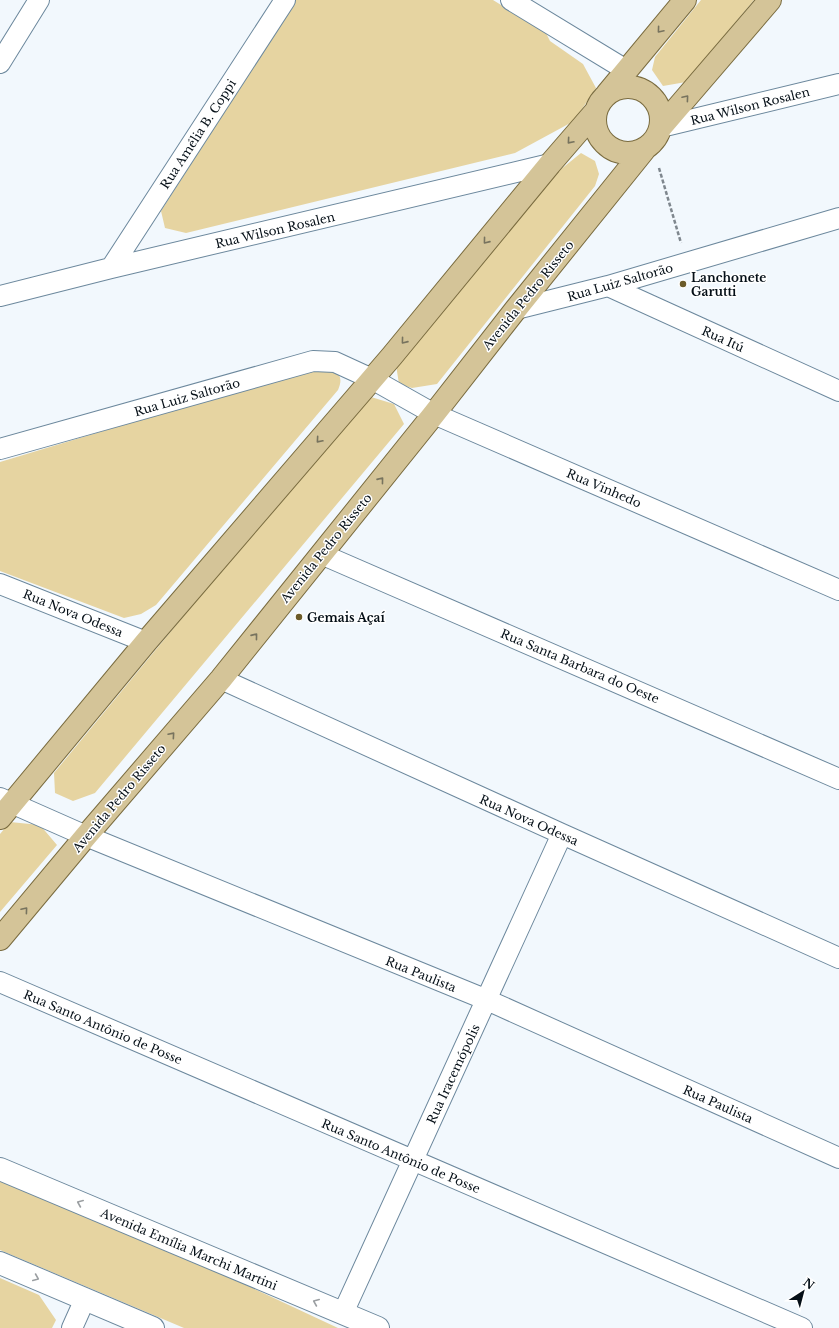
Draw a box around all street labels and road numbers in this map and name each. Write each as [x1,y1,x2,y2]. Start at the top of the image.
street label: Rua Amélia B. Coppi [157,76,239,192]
street label: Rua Wilson Rosalen [689,84,811,128]
street label: Rua Wilson Rosalen [214,209,336,251]
street label: Avenida Pedro Risseto [479,237,577,353]
street label: Rua Luiz Saltorão [565,260,675,304]
street label: Rua Itú [699,323,747,355]
street label: Rua Luiz Saltorão [132,375,242,419]
street label: Rua Vinhedo [564,466,644,511]
street label: Avenida Pedro Risseto [277,490,375,606]
street label: Rua Nova Odessa [21,586,126,640]
street label: Rua Santa Barbara do Oeste [498,626,662,706]
street label: Avenida Pedro Risseto [69,741,169,856]
street label: Rua Nova Odessa [477,791,581,849]
street label: Rua Paulista [383,953,459,995]
street label: Rua Santo Antônio de Posse [21,987,185,1067]
street label: Rua Iracemópolis [423,1022,483,1126]
street label: Rua Paulista [681,1082,756,1126]
street label: Rua Santo Antônio de Posse [319,1116,483,1196]
street label: Avenida Emília Marchi Martini [97,1204,280,1293]

